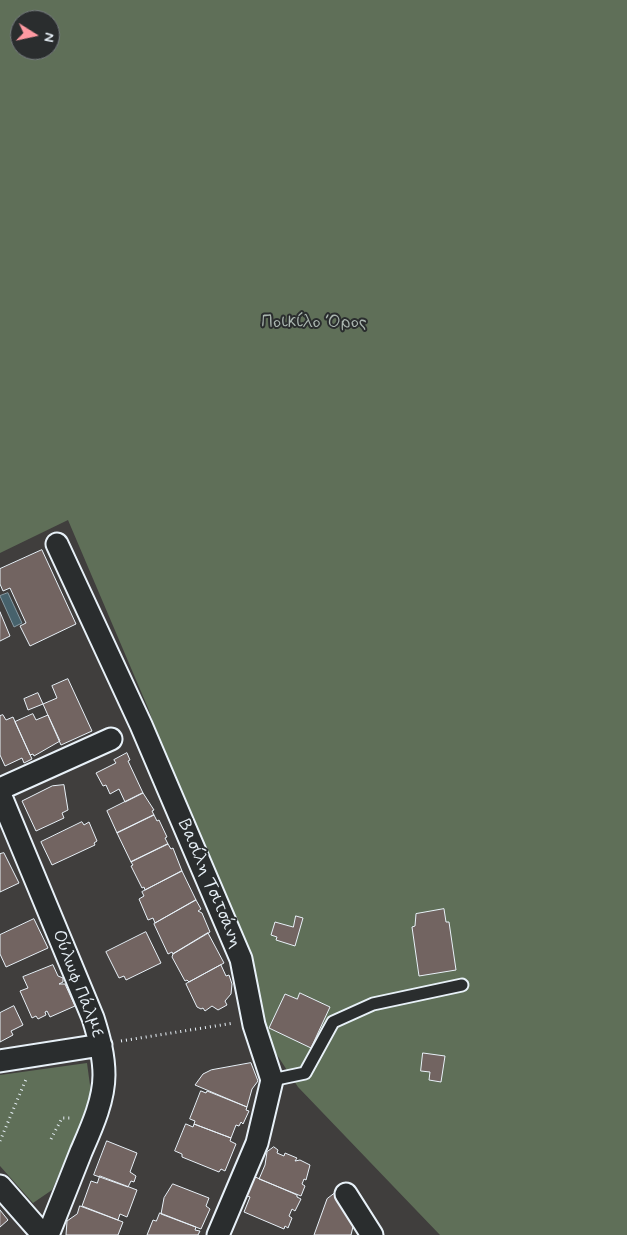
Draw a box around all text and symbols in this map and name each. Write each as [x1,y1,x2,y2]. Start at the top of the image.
north arrow [10,10,60,60]
text: N [39,31,58,44]
park label: Ποικίλο Όρος [261,312,367,334]
street label: Βασίλη Τσιτσάνη [172,816,246,952]
street label: Ούλωφ Πάλμε [46,927,108,1041]

